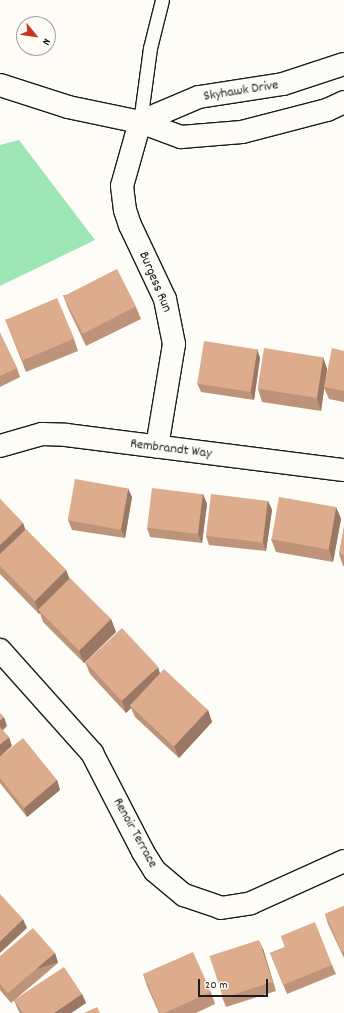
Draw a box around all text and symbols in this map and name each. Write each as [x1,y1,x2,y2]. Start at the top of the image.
north arrow [16,16,56,56]
text: N [37,35,54,48]
street label: Skyhawk Drive [202,77,280,105]
street label: Burgess Run [135,249,175,315]
street label: Rembrandt Way [129,436,213,462]
street label: Renoir Terrace [109,795,161,871]
scale bar [200,971,270,997]
text: 20 m [205,977,228,994]

